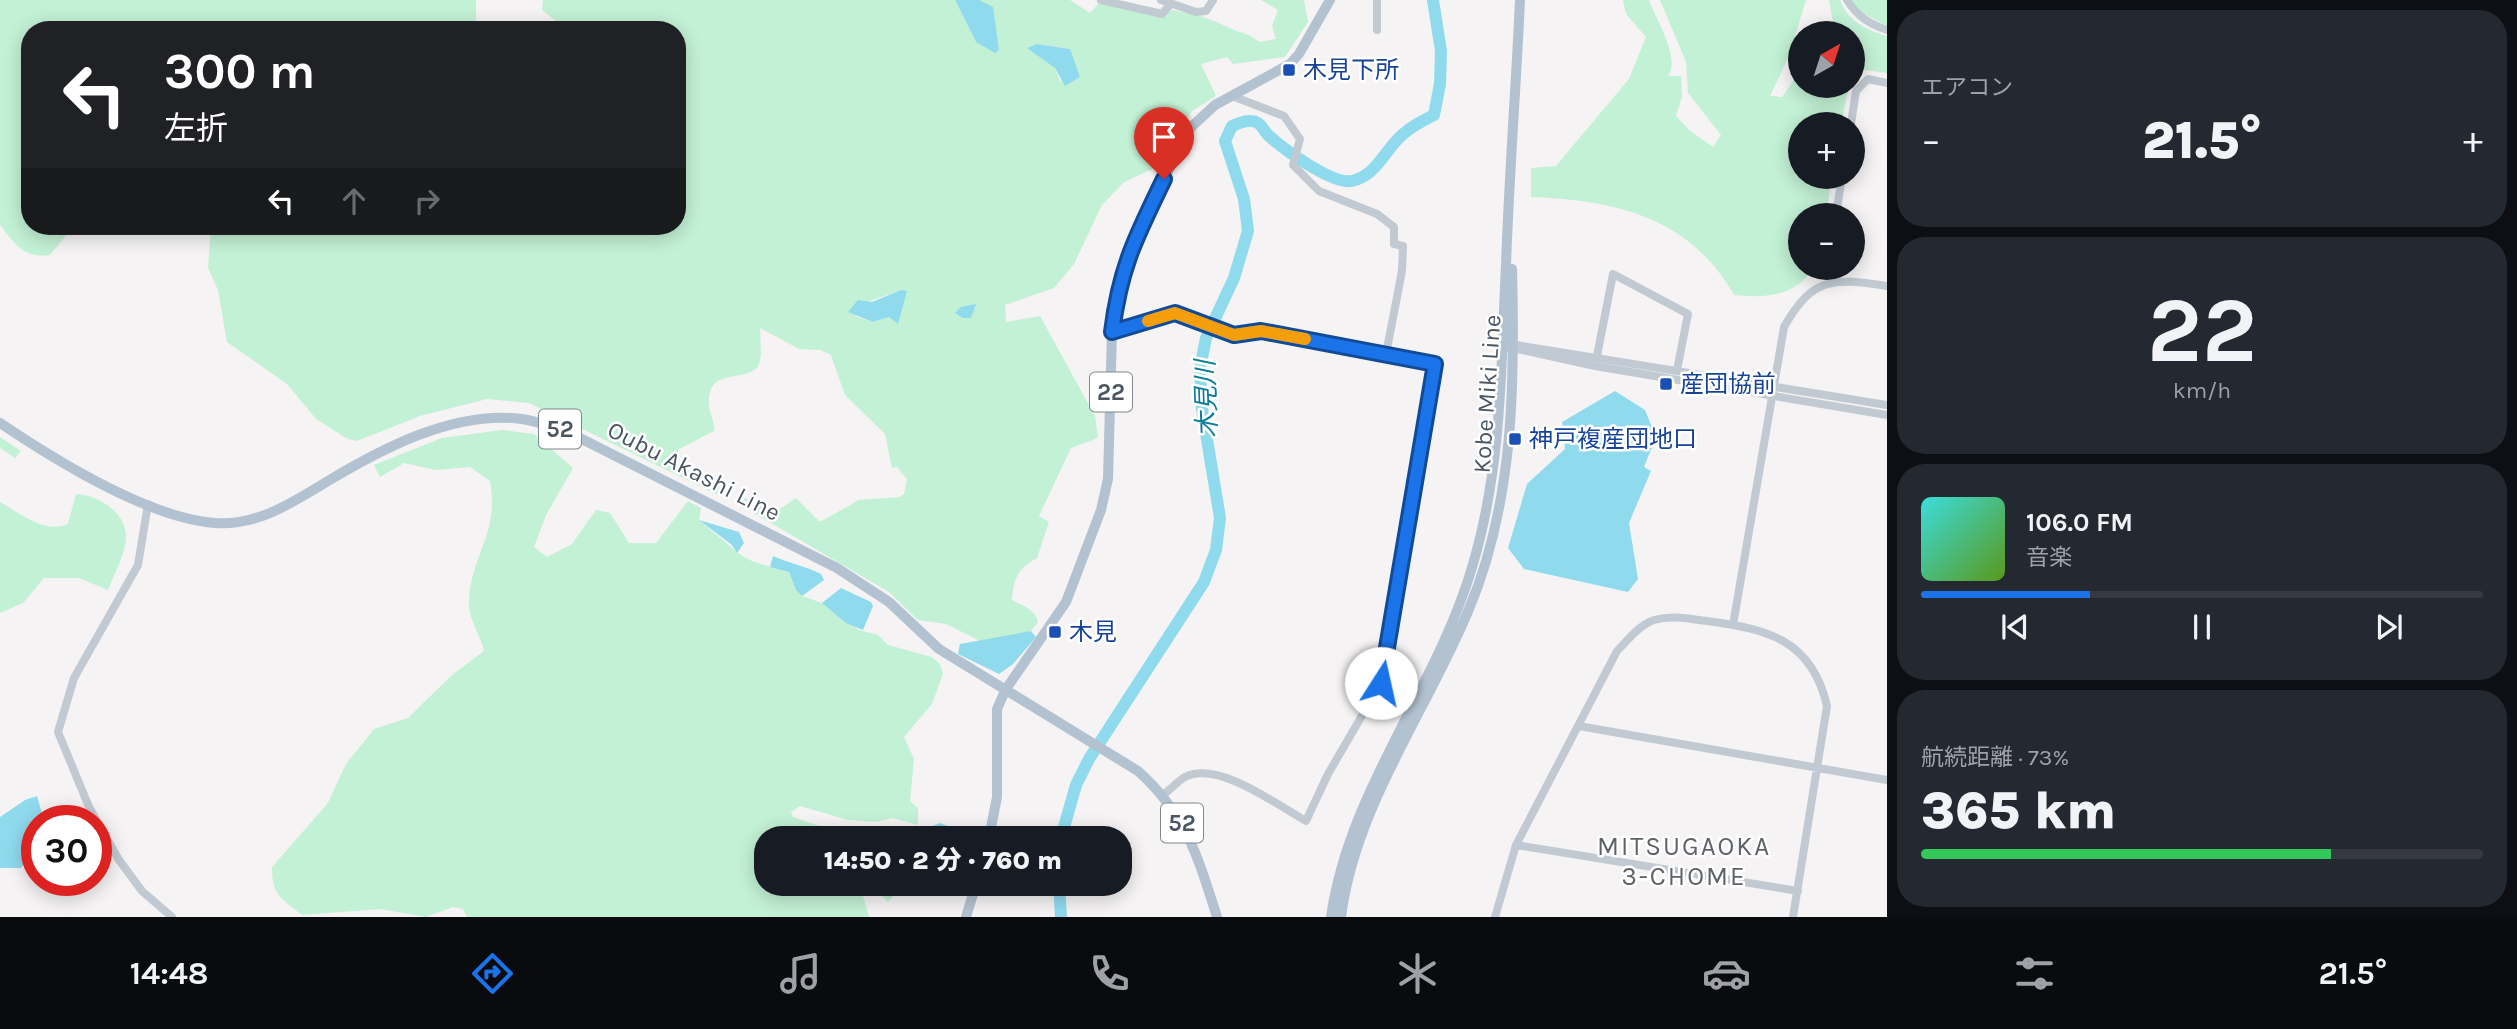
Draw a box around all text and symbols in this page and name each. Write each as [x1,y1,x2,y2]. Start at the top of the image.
north arrow [1788,21,1866,98]
map controls [1788,21,1865,280]
text: 300 m [164,43,315,100]
icon: left [49,49,140,140]
place label: 木見下所 [1303,56,1399,84]
marker: 木見下所 [1281,62,1297,78]
text: エアコン [1921,74,2013,101]
pin [1134,107,1194,179]
text: 左折 [164,110,228,147]
text: 21.5° [2142,110,2262,171]
button: + [1788,112,1865,189]
icon: arrive [1145,118,1183,156]
text: − [1921,118,1941,163]
text: + [2463,118,2483,163]
icon: left [262,182,300,220]
icon: ahead [335,182,373,220]
icon: right [408,182,446,220]
button: − [1788,203,1865,280]
text: 22 [2147,278,2257,384]
street label: Kobe Miki Line [1467,314,1507,474]
water label: 木見川 [1190,356,1223,439]
place label: 産団協前 [1680,370,1776,398]
road number: 22 [1090,372,1132,412]
marker: 産団協前 [1658,376,1674,392]
text: km/h [2173,377,2231,404]
road number: 52 [539,410,581,448]
street label: Oubu Akashi Line [603,415,785,527]
place label: 神戸複産団地口 [1529,425,1697,453]
marker: 神戸複産団地口 [1507,431,1523,447]
text: 106.0 FM [2026,507,2133,538]
text: 音楽 [2026,544,2072,571]
icon: previous [1996,608,2034,646]
icon: pause [2183,608,2221,646]
icon: next [2370,608,2408,646]
place label: 木見 [1069,618,1117,646]
marker: 木見 [1047,624,1063,640]
position arrow [1344,646,1418,720]
text: 航続距離 · 73% [1921,744,2069,771]
text: 365 km [1921,780,2116,841]
road number: 52 [1161,804,1203,842]
speed limit sign: 30 [21,805,112,896]
district label: MITSUGAOKA 3-CHOME [1597,831,1771,892]
text: 14:50 · 2 分 · 760 m [824,845,1062,876]
icon: directions [468,949,517,998]
icon: music [776,949,825,998]
icon: phone [1085,949,1134,998]
icon: climate [1393,949,1442,998]
icon: car [1702,949,1751,998]
icon: filters [2010,949,2059,998]
text: 14:48 [130,955,209,992]
text: 21.5° [2318,955,2387,992]

